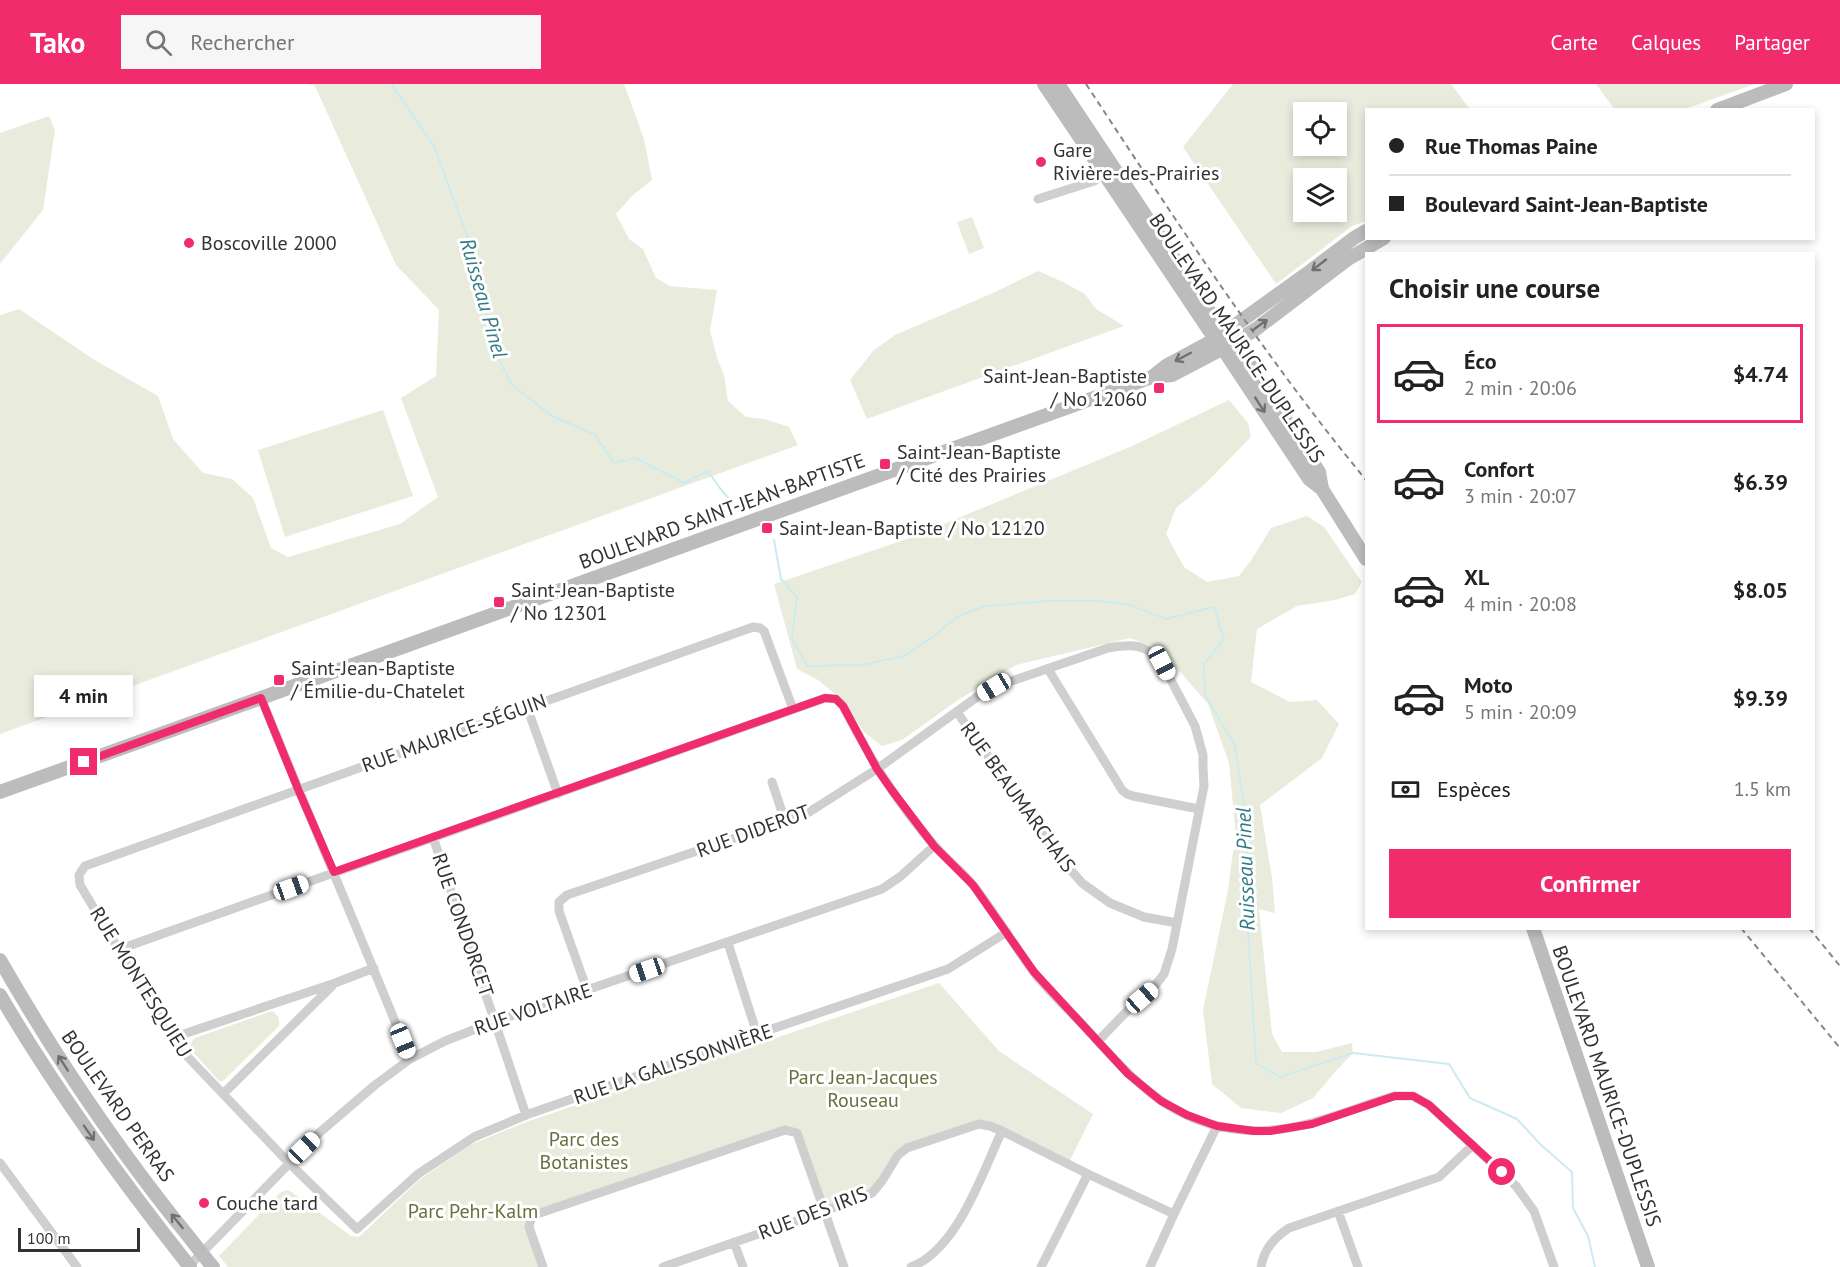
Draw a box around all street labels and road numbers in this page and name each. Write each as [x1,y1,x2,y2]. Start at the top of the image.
street label: BOULEVARD MAURICE-DUPLESSIS [1144,208,1330,468]
street label: BOULEVARD SAINT-JEAN-BAPTISTE [575,447,869,575]
street label: RUE MAURICE-SÉGUIN [358,688,550,778]
street label: RUE BEAUMARCHAIS [955,717,1081,877]
street label: RUE DIDEROT [693,799,813,863]
street label: RUE CONDORCET [426,850,500,1000]
street label: RUE MONTESQUIEU [84,902,198,1062]
street label: BOULEVARD MAURICE-DUPLESSIS [1547,942,1667,1230]
street label: RUE VOLTAIRE [471,977,595,1041]
street label: RUE LA GALISSONNIÈRE [570,1018,776,1110]
street label: BOULEVARD PERRAS [56,1025,180,1187]
street label: RUE DES IRIS [755,1180,871,1246]

